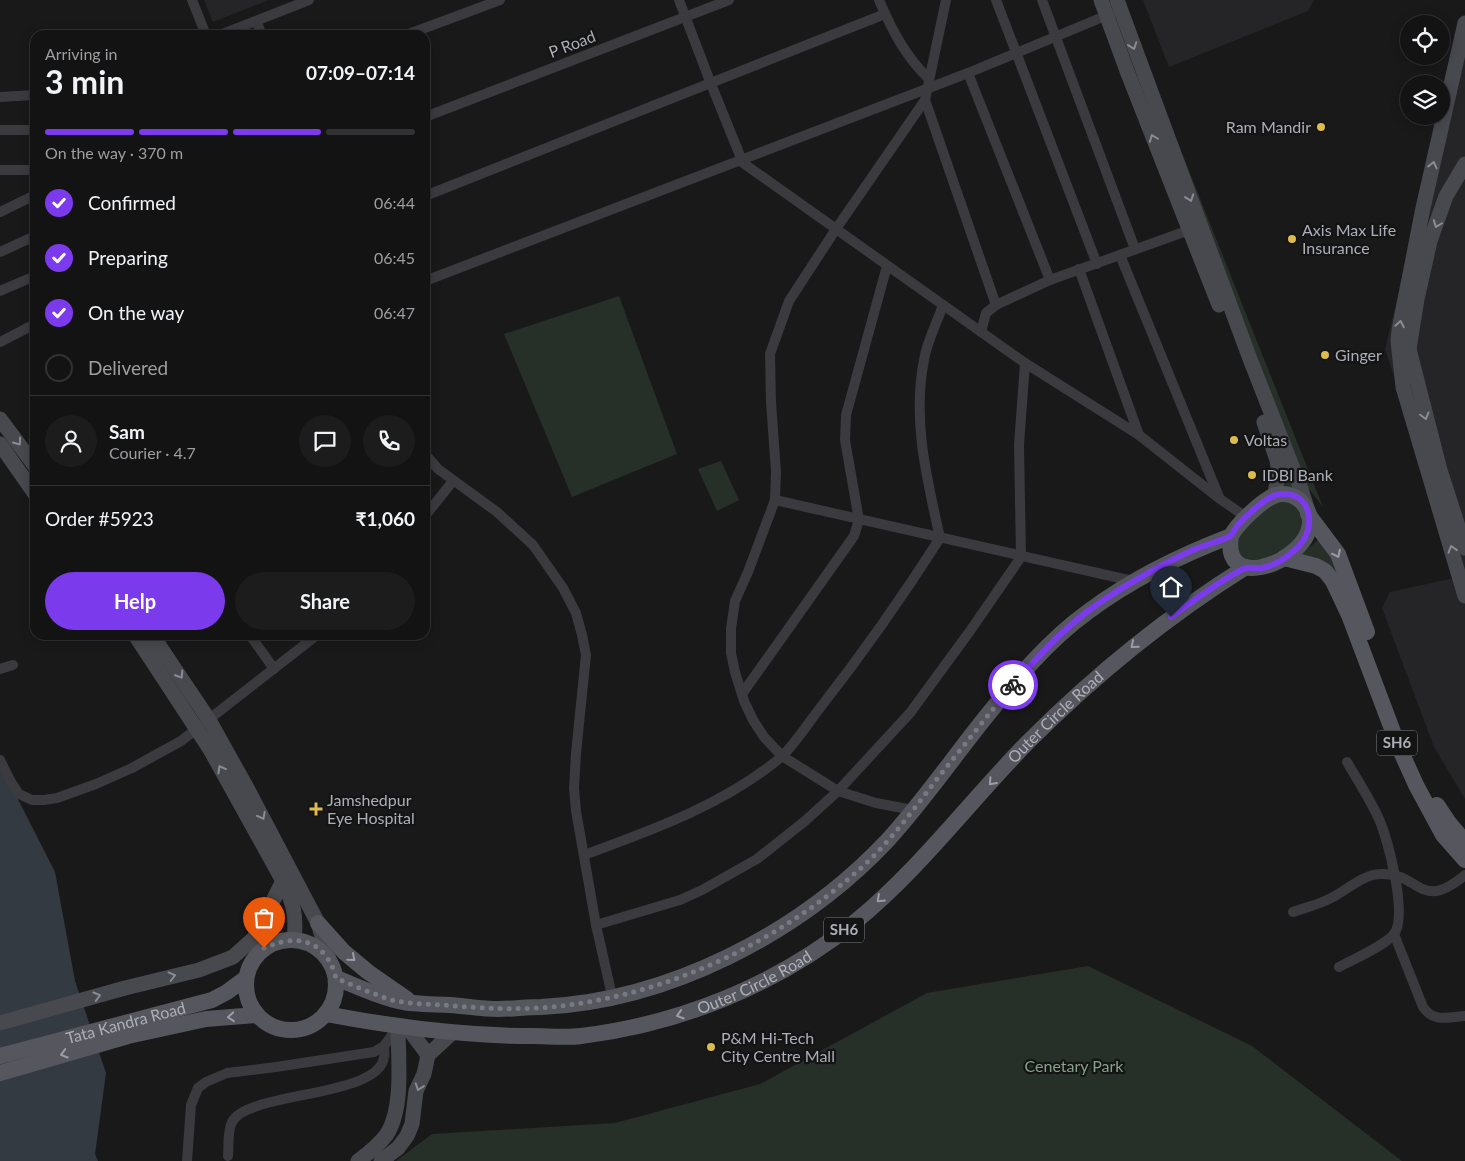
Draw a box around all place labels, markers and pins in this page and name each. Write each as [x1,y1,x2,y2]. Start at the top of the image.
place label: Ram Mandir [1226,117,1311,136]
marker: Ram Mandir [1315,121,1327,133]
place label: Axis Max Life Insurance [1302,220,1396,257]
marker: Axis Max Life Insurance [1286,233,1298,245]
place label: Ginger [1335,345,1382,364]
marker: Ginger [1319,349,1331,361]
place label: Voltas [1244,430,1287,449]
marker: Voltas [1228,434,1240,446]
place label: IDBI Bank [1262,465,1334,484]
marker: IDBI Bank [1246,469,1258,481]
pin [1150,566,1192,617]
place label: Jamshedpur Eye Hospital [327,790,415,827]
marker: Jamshedpur Eye Hospital [309,802,323,816]
pin [243,897,285,948]
place label: P&M Hi-Tech City Centre Mall [721,1028,835,1065]
marker: P&M Hi-Tech City Centre Mall [705,1041,717,1053]

